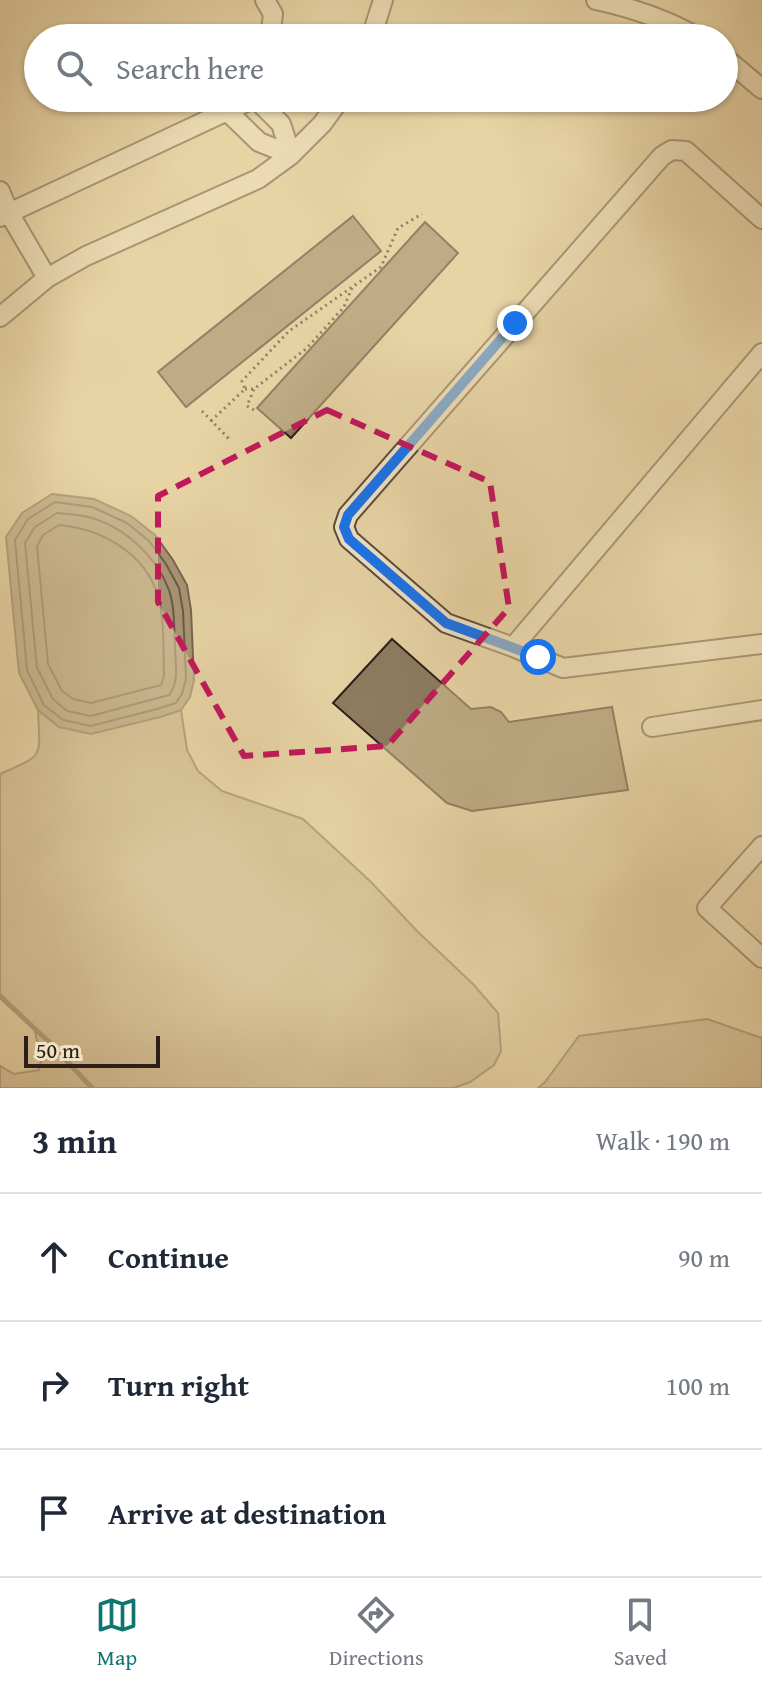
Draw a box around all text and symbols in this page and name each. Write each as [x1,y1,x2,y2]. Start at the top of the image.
search box [24,24,738,112]
icon: search [52,46,96,90]
text: Search here [116,46,264,90]
route end [497,305,533,341]
route start [520,639,556,675]
scale bar [24,1032,160,1068]
text: 50 m [36,1034,80,1066]
text: 3 min [32,1116,117,1165]
text: Walk · 190 m [596,1121,730,1160]
icon: ahead [32,1235,76,1279]
text: Continue [108,1235,229,1279]
text: 90 m [678,1238,730,1277]
icon: right [32,1363,76,1407]
text: Turn right [108,1363,249,1407]
text: 100 m [665,1366,730,1405]
icon: arrive [32,1491,76,1535]
text: Arrive at destination [108,1491,386,1535]
tab: Map [95,1593,139,1673]
tab: Directions [329,1593,424,1673]
tab: Saved [614,1593,667,1673]

